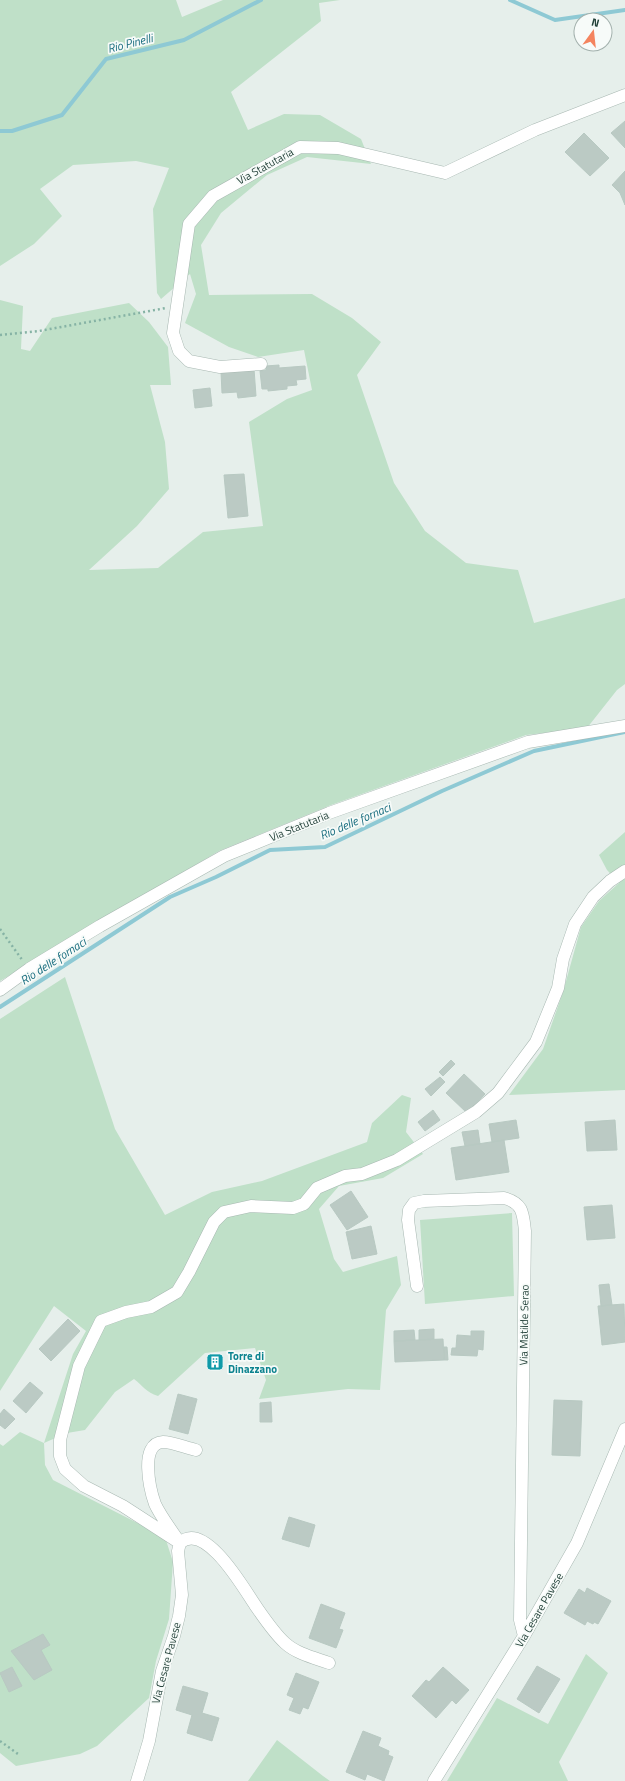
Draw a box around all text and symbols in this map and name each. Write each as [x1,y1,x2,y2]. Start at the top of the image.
north arrow [573,12,613,52]
text: N [590,14,601,31]
water label: Rio Pinelli [105,28,156,58]
street label: Via Statutaria [234,144,297,188]
water label: Rio delle fornaci [317,797,395,844]
street label: Via Statutaria [267,807,332,845]
water label: Rio delle fornaci [16,932,91,989]
street label: Via Matilde Serao [515,1284,533,1366]
place label: Torre di Dinazzano [228,1348,277,1377]
building icon: Torre di Dinazzano [205,1352,225,1372]
street label: Via Cesare Pavese [511,1569,567,1650]
street label: Via Cesare Pavese [147,1620,185,1706]

